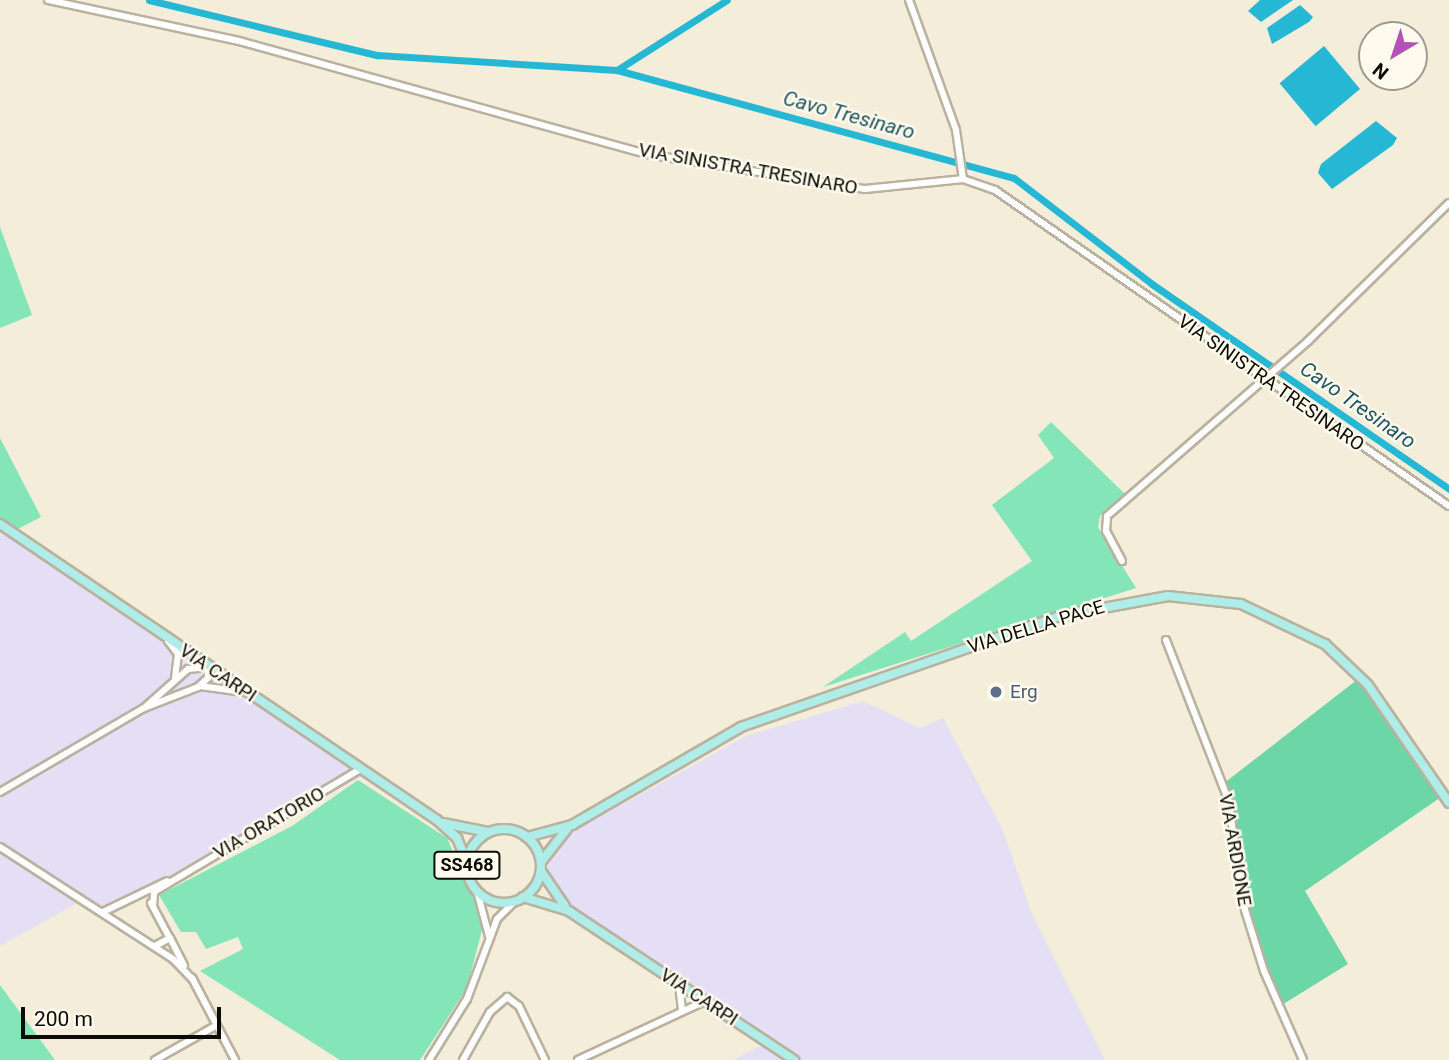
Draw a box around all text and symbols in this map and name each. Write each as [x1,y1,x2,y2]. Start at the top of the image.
north arrow [1358,21,1428,91]
text: N [1368,58,1393,84]
water label: Cavo Tresinaro [780,85,918,145]
street label: VIA SINISTRA TRESINARO [637,138,859,200]
street label: VIA SINISTRA TRESINARO [1173,310,1369,456]
water label: Cavo Tresinaro [1295,356,1421,454]
street label: VIA DELLA PACE [965,595,1107,659]
street label: VIA CARPI [175,639,261,707]
place label: Erg [1010,681,1038,703]
marker: Erg [988,684,1004,700]
street label: VIA ORATORIO [209,782,329,864]
street label: VIA ARDIONE [1214,792,1256,908]
road number: SS468 [432,850,502,880]
street label: VIA CARPI [656,963,742,1031]
scale bar [24,993,224,1038]
text: 200 m [34,1007,93,1031]

